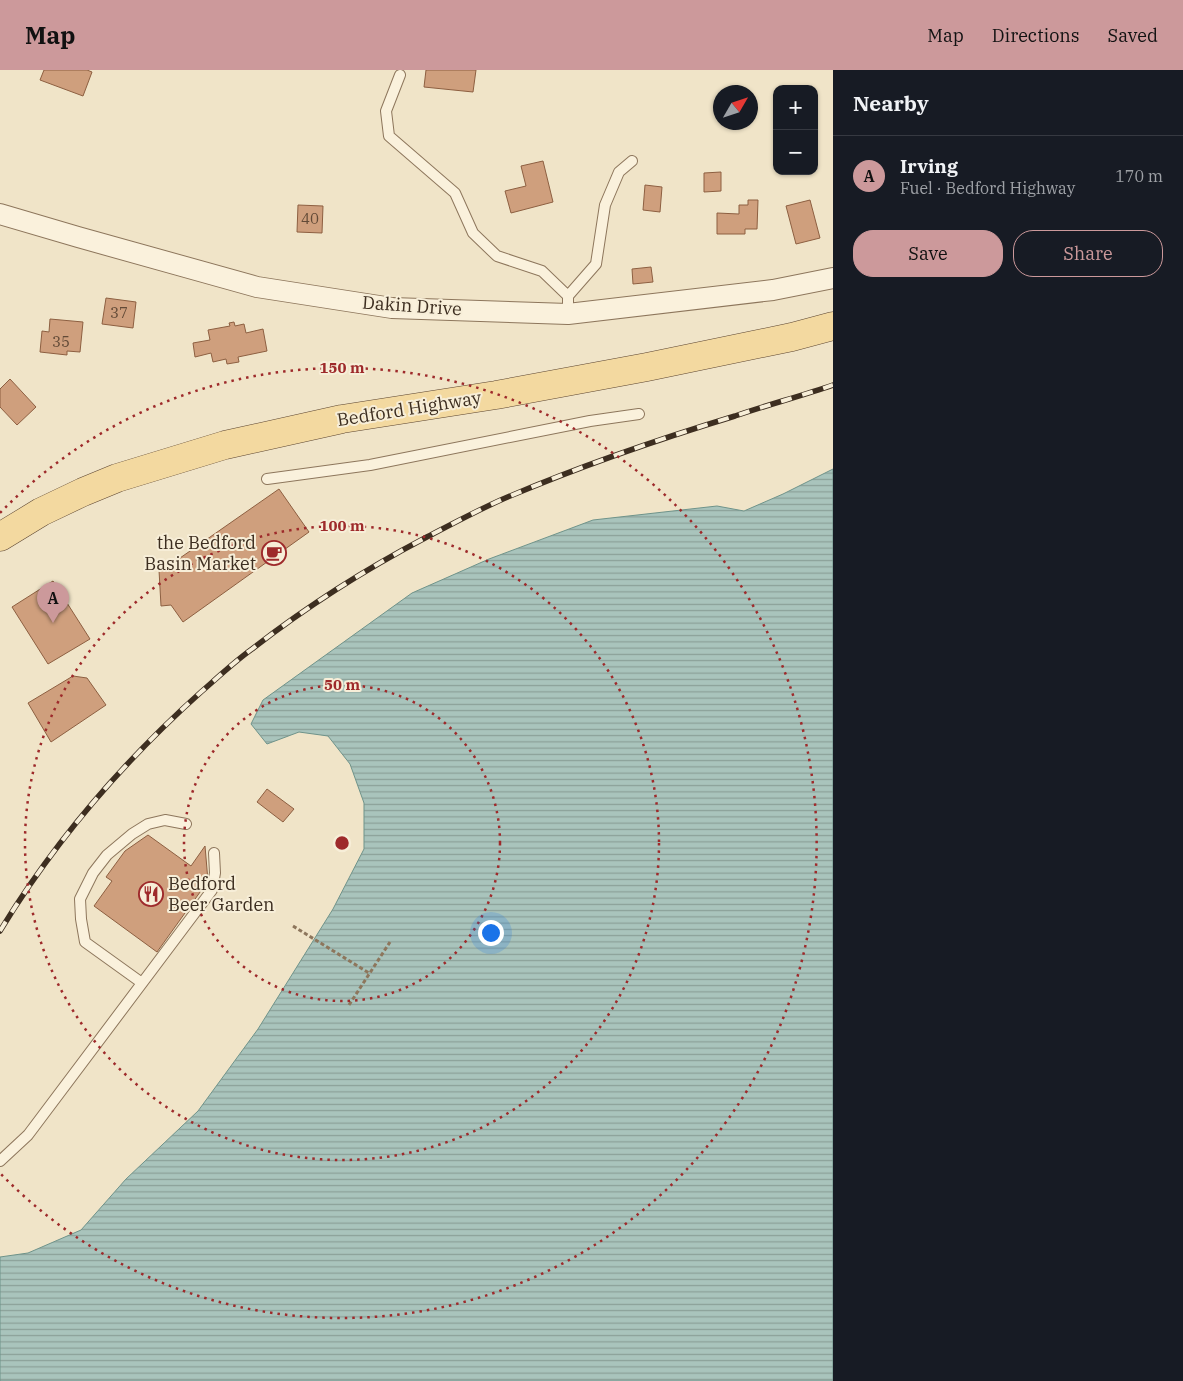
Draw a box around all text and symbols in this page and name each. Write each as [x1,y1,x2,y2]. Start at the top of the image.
text: Map [25,19,75,51]
text: Map [927,24,964,47]
text: Directions [992,24,1080,47]
text: Saved [1108,24,1158,47]
north arrow [713,85,758,130]
map controls [773,85,818,175]
button: + [773,85,818,130]
text: Nearby [853,89,929,117]
button: − [773,130,818,175]
text: Irving [900,154,958,178]
text: A [863,166,875,186]
text: 170 m [1115,166,1163,186]
text: Fuel · Bedford Highway [900,178,1075,198]
house number: 40 [301,209,319,228]
button: Save [853,230,1003,277]
button: Share [1013,230,1163,277]
street label: Dakin Drive [361,291,463,320]
house number: 37 [110,303,128,322]
house number: 35 [52,332,70,351]
text: 150 m [319,358,365,377]
street label: Bedford Highway [335,386,483,431]
text: 100 m [319,516,365,535]
place label: the Bedford Basin Market [144,531,256,575]
cafe icon: the Bedford Basin Market [261,540,287,566]
pin: A [37,582,69,623]
text: 50 m [324,675,360,694]
centre of rings [333,834,351,852]
place label: Bedford Beer Garden [168,872,275,916]
restaurant icon: Bedford Beer Garden [138,881,164,907]
your location [478,920,504,946]

